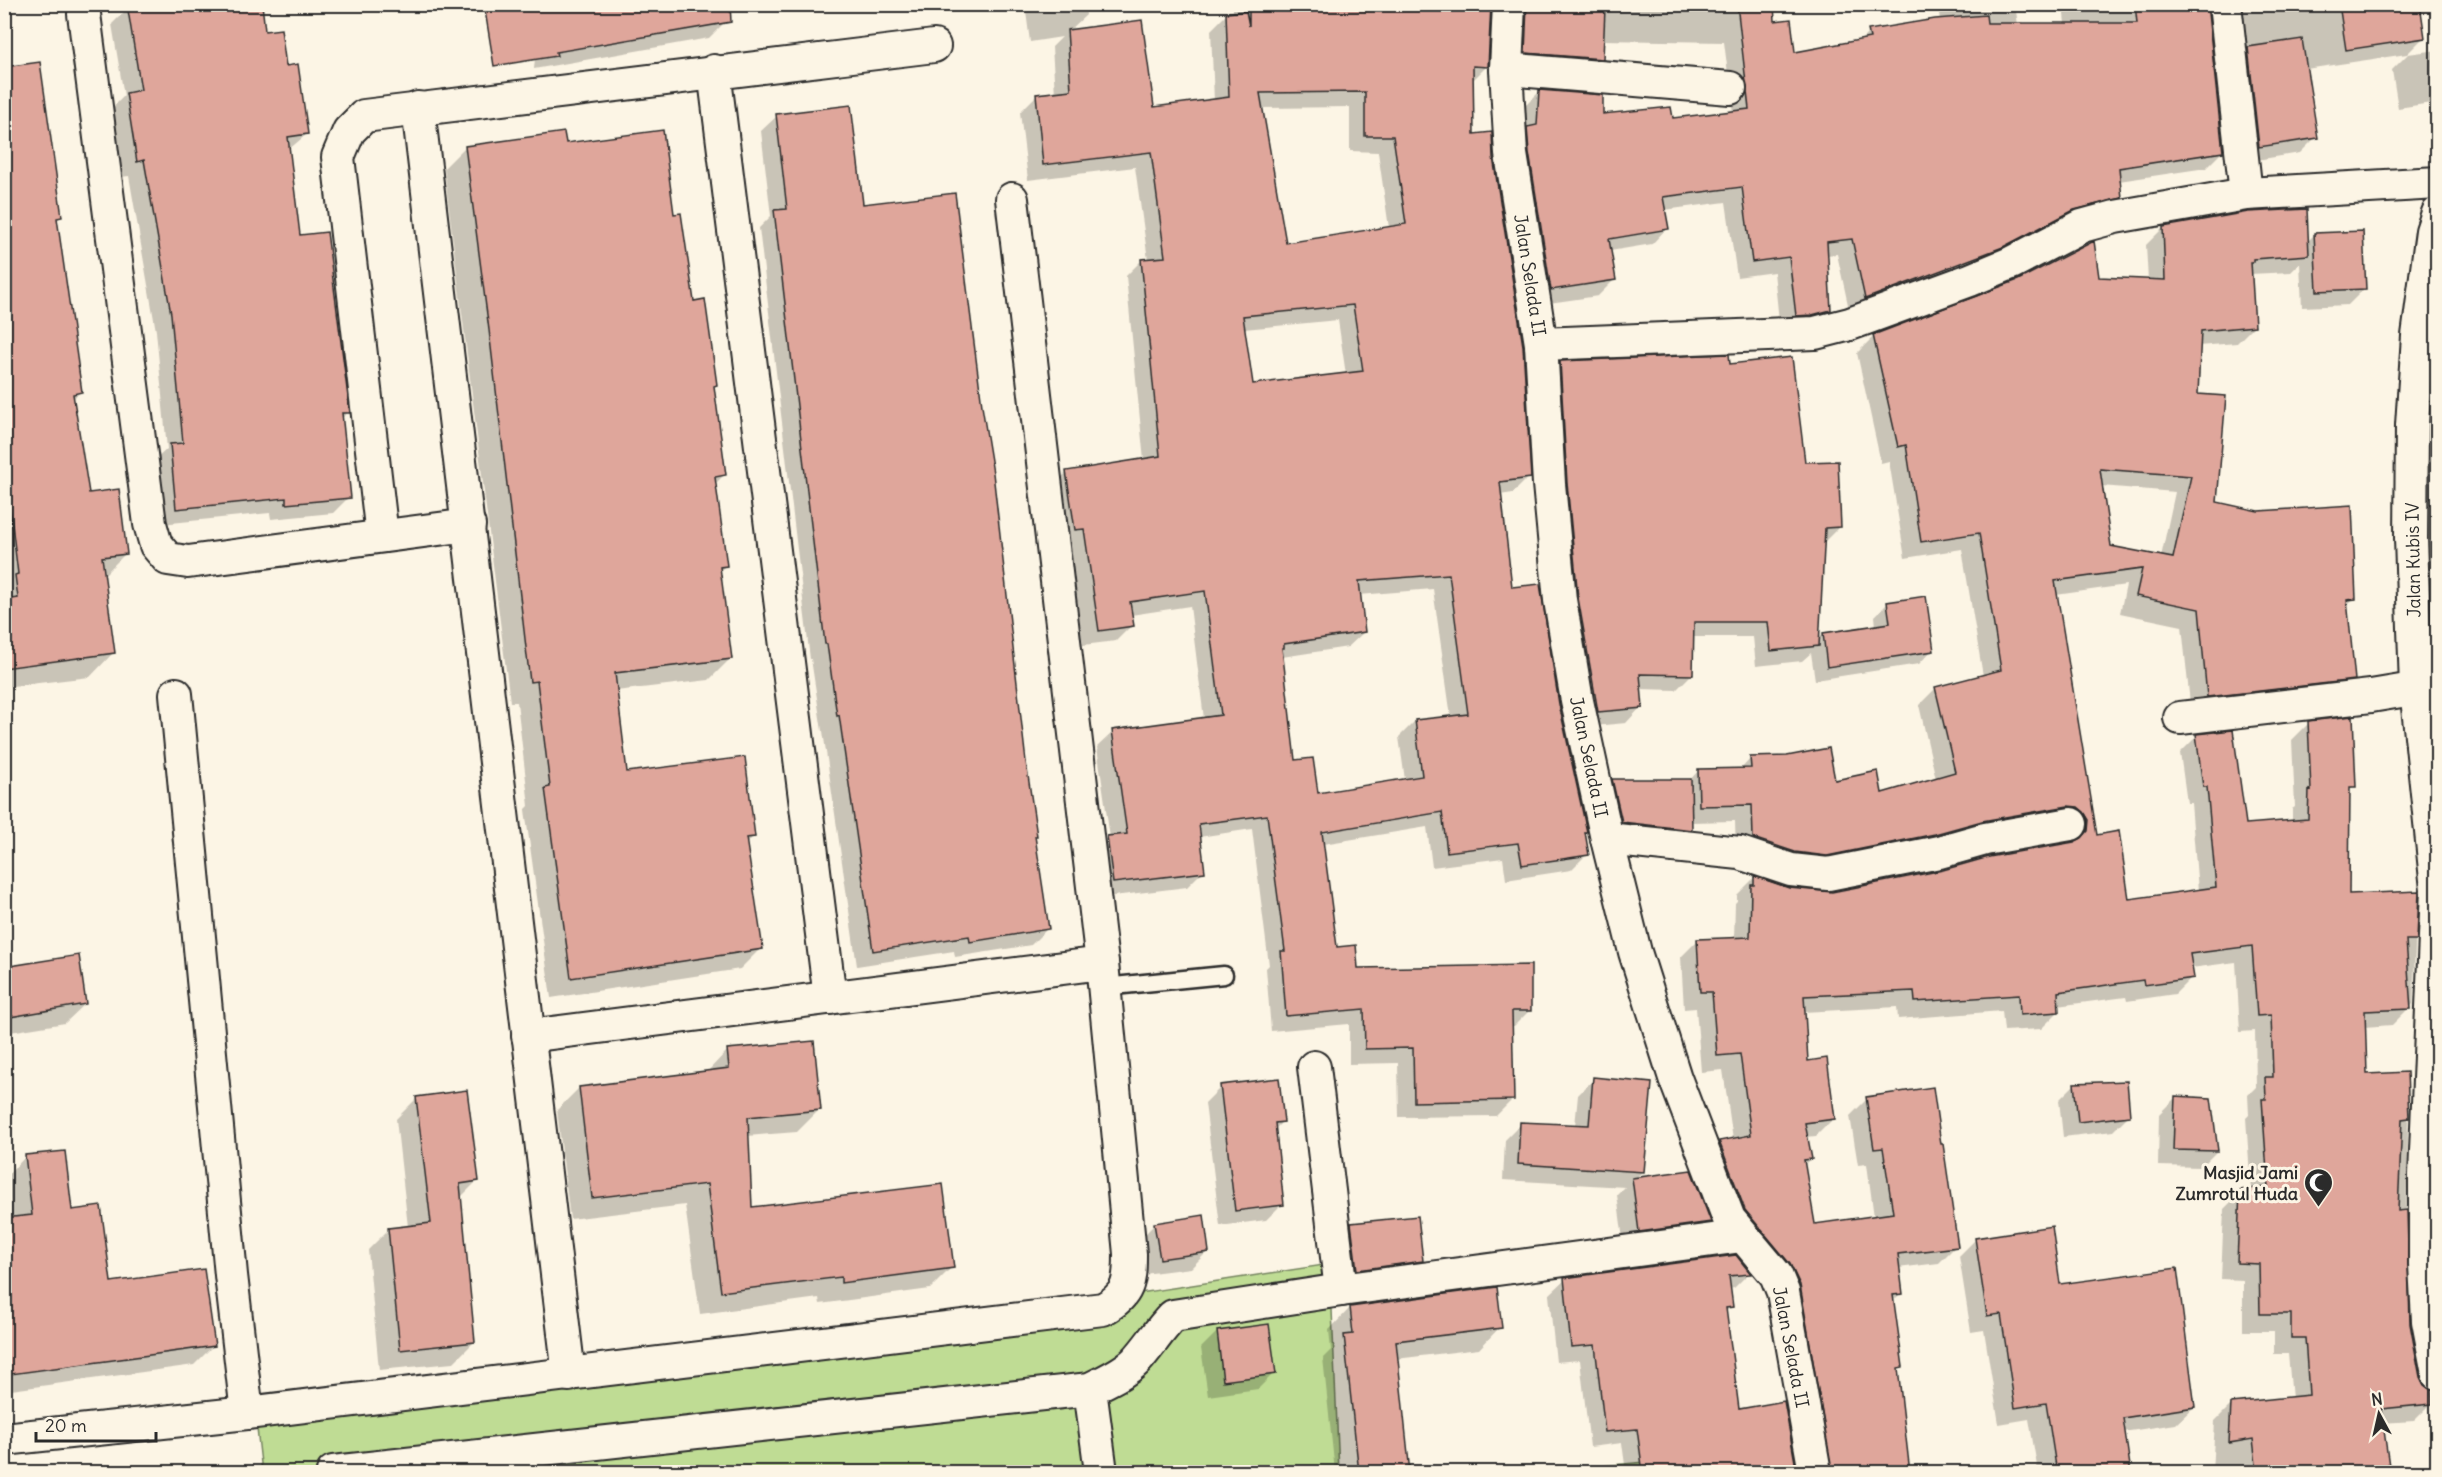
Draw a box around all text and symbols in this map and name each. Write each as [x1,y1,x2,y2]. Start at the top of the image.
street label: Jalan Selada II [1509,212,1551,338]
street label: Jalan Kubis IV [2400,502,2426,618]
street label: Jalan Selada II [1565,694,1613,820]
place label: Masjid Jami Zumrotul Huda [2176,1161,2298,1205]
mosque icon: Masjid Jami Zumrotul Huda [2303,1166,2335,1208]
street label: Jalan Selada II [1768,1284,1814,1410]
north arrow [2349,1384,2409,1444]
text: N [2370,1388,2384,1410]
scale bar [36,1405,156,1443]
text: 20 m [45,1414,87,1437]

